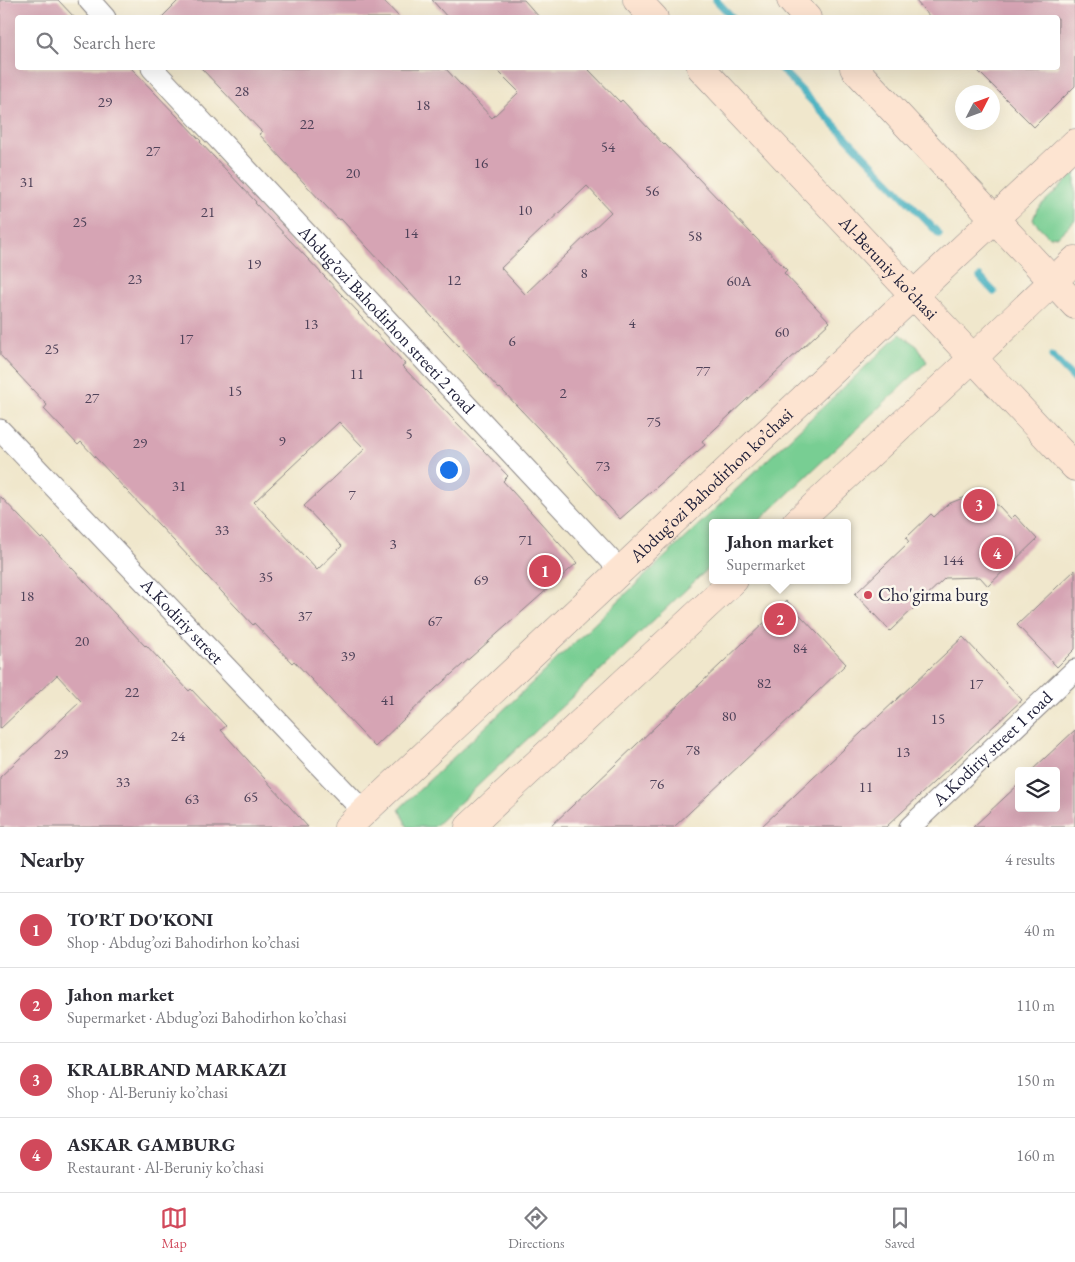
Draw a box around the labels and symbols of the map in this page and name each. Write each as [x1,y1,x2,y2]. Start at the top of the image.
house number: 28 [235,81,249,100]
north arrow [955,85,1000,130]
house number: 29 [98,92,112,111]
house number: 18 [416,95,430,114]
house number: 22 [300,114,315,133]
house number: 54 [601,137,616,156]
house number: 27 [146,141,161,160]
house number: 16 [474,153,488,172]
house number: 20 [346,163,360,182]
house number: 31 [20,172,34,191]
house number: 56 [645,181,659,200]
house number: 10 [518,200,532,219]
house number: 21 [201,202,215,221]
street label: Al-Beruniy ko’chasi [834,210,944,325]
house number: 25 [73,212,87,231]
street label: Abdug’ozi Bahodirhon streeti 2 road [293,219,481,419]
house number: 14 [404,223,419,242]
house number: 58 [688,226,702,245]
house number: 19 [247,254,261,273]
house number: 8 [580,263,588,282]
house number: 23 [128,269,142,288]
house number: 12 [447,270,462,289]
house number: 60A [727,271,752,290]
house number: 4 [628,313,636,332]
house number: 13 [304,314,318,333]
house number: 60 [775,322,789,341]
house number: 17 [179,329,194,348]
house number: 6 [508,331,516,350]
house number: 25 [45,339,59,358]
house number: 77 [696,361,711,380]
house number: 11 [350,364,364,383]
house number: 15 [228,381,242,400]
house number: 2 [559,383,567,402]
house number: 27 [85,388,100,407]
street label: Abdug’ozi Bahodirhon ko’chasi [624,402,798,568]
house number: 75 [647,412,661,431]
house number: 5 [405,424,413,443]
house number: 9 [278,431,286,450]
house number: 29 [133,433,147,452]
house number: 73 [596,456,610,475]
your location [436,457,462,483]
house number: 31 [172,476,186,495]
house number: 7 [348,485,356,504]
pin: 3 [963,486,995,524]
house number: 33 [215,520,229,539]
house number: 71 [519,530,533,549]
house number: 3 [389,534,397,553]
pin: 4 [981,534,1013,572]
house number: 144 [942,550,965,569]
pin: 1 [529,552,561,590]
house number: 35 [259,567,273,586]
house number: 69 [474,570,488,589]
street label: A.Kodiriy street [135,572,229,669]
place label: Cho'girma burg [878,583,988,606]
house number: 18 [20,586,34,605]
marker: Cho'girma burg [862,589,874,601]
pin: 2 [764,600,796,638]
house number: 37 [298,606,313,625]
house number: 67 [428,611,443,630]
house number: 20 [75,631,89,650]
house number: 84 [793,638,808,657]
house number: 39 [341,646,355,665]
house number: 82 [757,673,772,692]
house number: 17 [969,674,984,693]
house number: 22 [125,682,140,701]
street label: A.Kodiriy street 1 road [927,685,1058,811]
house number: 41 [381,690,395,709]
house number: 80 [722,706,736,725]
house number: 15 [931,709,945,728]
house number: 24 [171,726,186,745]
house number: 78 [686,740,700,759]
house number: 13 [896,742,910,761]
house number: 29 [54,744,68,763]
house number: 33 [116,772,130,791]
house number: 76 [650,774,664,793]
house number: 11 [859,777,873,796]
house number: 65 [244,787,258,806]
house number: 63 [185,789,199,808]

